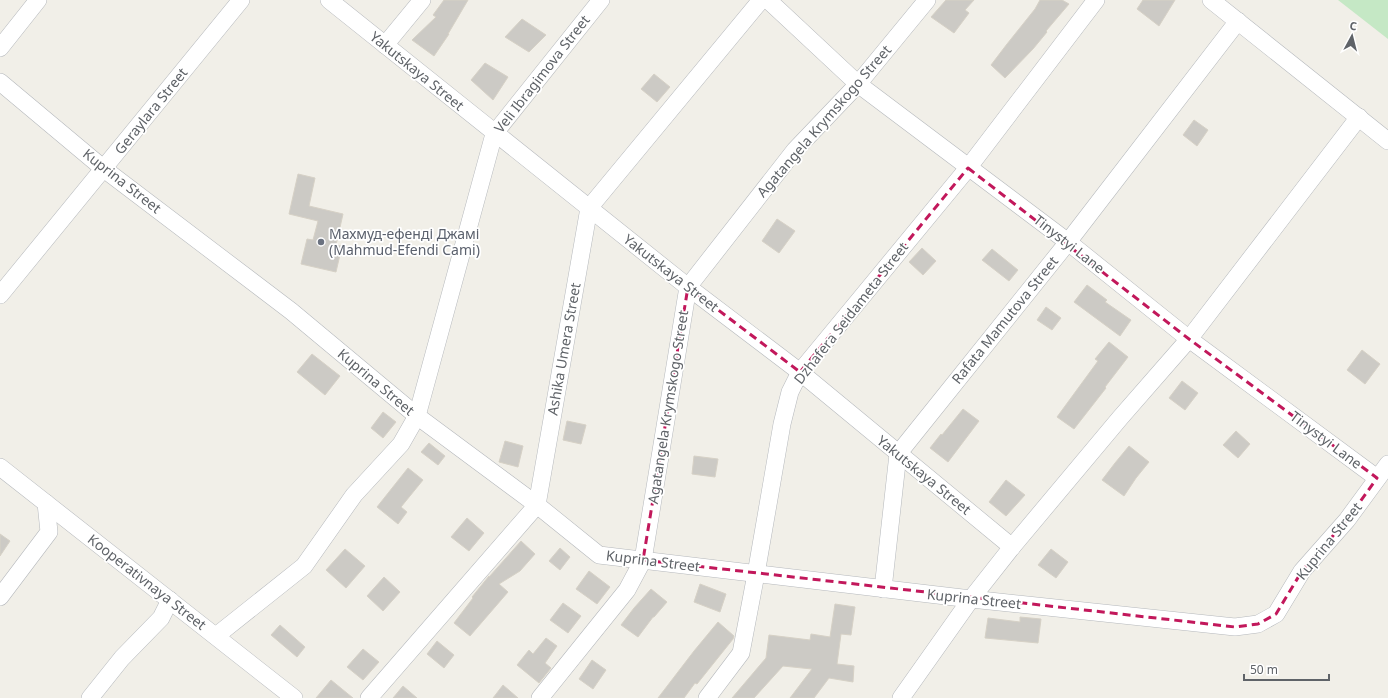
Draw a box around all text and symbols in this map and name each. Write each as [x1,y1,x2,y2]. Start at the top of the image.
street label: Veli Ibragimova Street [490,11,594,137]
north arrow [1332,16,1372,56]
text: С [1349,18,1358,33]
street label: Yakutskaya Street [366,27,468,115]
street label: Agatangela Krymskogo Street [752,41,895,201]
street label: Geraylara Street [110,63,191,158]
street label: Kuprina Street [79,144,165,217]
street label: Tinystyi Lane [1030,210,1109,277]
place label: Махмуд-ефенді Джамі (Mahmud-Efendi Cami) [329,224,480,259]
street label: Yakutskaya Street [620,229,723,316]
marker: Махмуд-ефенді Джамі (Mahmud-Efendi Cami) [316,237,326,247]
street label: Dzhafera Seidameta Street [789,238,912,388]
street label: Rafata Mamutova Street [947,252,1062,387]
street label: Ashika Umera Street [542,281,585,417]
street label: Agatangela Krymskogo Street [643,309,692,505]
street label: Kuprina Street [334,344,419,419]
street label: Tinystyi Lane [1287,406,1366,473]
street label: Yakutskaya Street [873,431,975,519]
street label: Kuprina Street [1291,498,1366,583]
street label: Kooperativnaya Street [84,529,210,634]
street label: Kuprina Street [605,545,701,576]
street label: Kuprina Street [926,584,1022,613]
scale bar [1244,656,1329,682]
text: 50 m [1250,661,1278,678]

